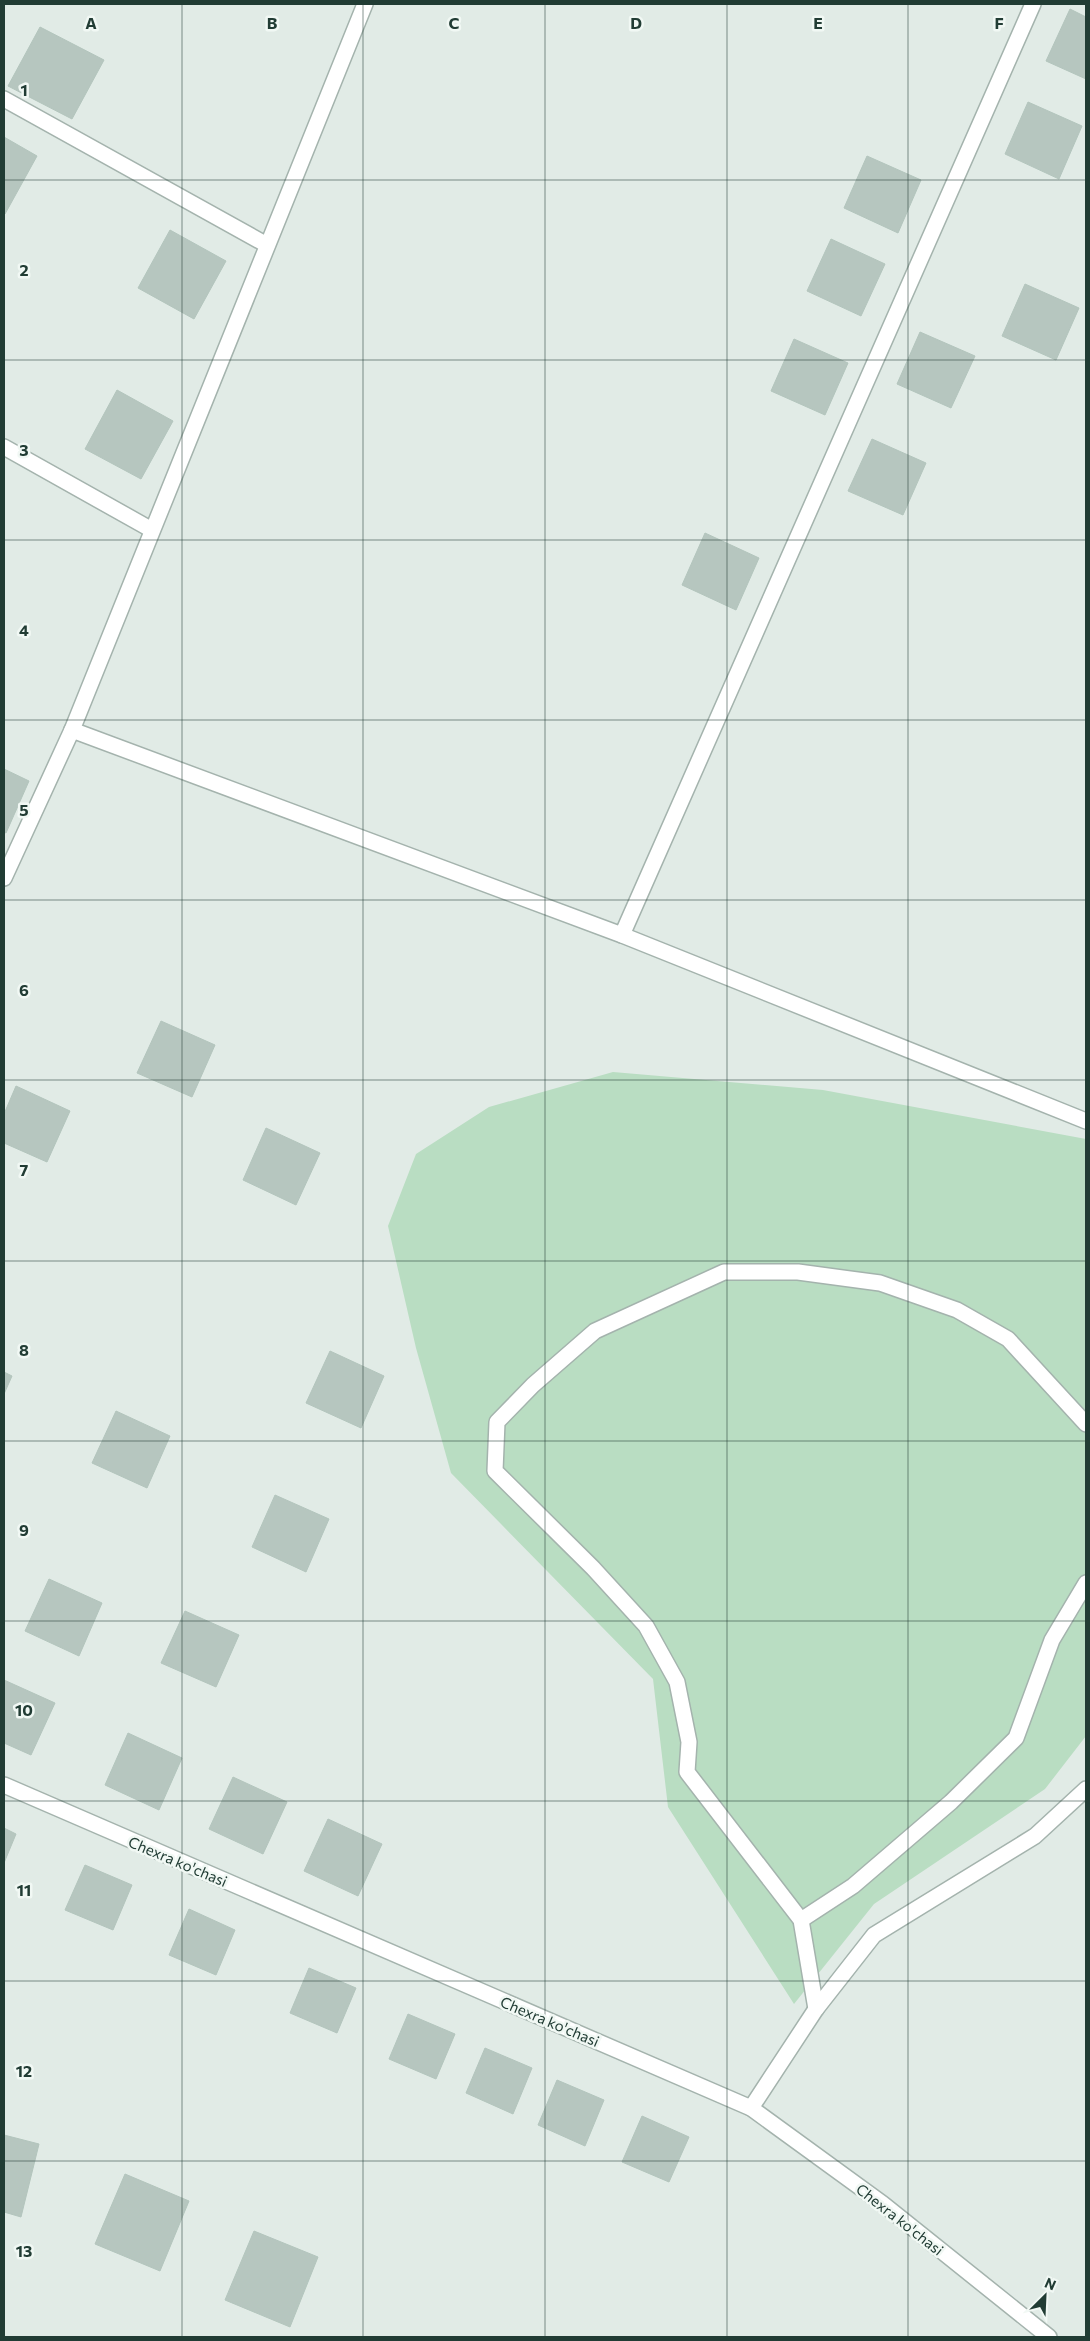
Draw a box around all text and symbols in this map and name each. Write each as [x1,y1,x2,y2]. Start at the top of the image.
text: A [85,13,97,32]
text: B [267,13,278,32]
text: C [449,13,460,32]
text: D [630,13,642,32]
text: E [813,13,823,32]
text: F [994,13,1004,32]
text: 1 [20,80,28,99]
text: 2 [19,260,29,279]
text: 3 [19,440,29,459]
text: 4 [19,620,29,639]
text: 5 [19,800,29,819]
text: 6 [19,980,29,999]
text: 7 [20,1160,29,1179]
text: 8 [19,1340,29,1359]
text: 9 [19,1520,29,1539]
text: 10 [15,1700,33,1719]
street label: Chexra ko'chasi [126,1832,230,1890]
text: 11 [17,1880,31,1899]
street label: Chexra ko'chasi [498,1992,602,2050]
text: 12 [16,2061,32,2080]
street label: Chexra ko'chasi [853,2179,947,2259]
text: 13 [16,2241,32,2260]
north arrow [1020,2271,1070,2321]
text: N [1042,2274,1059,2294]

